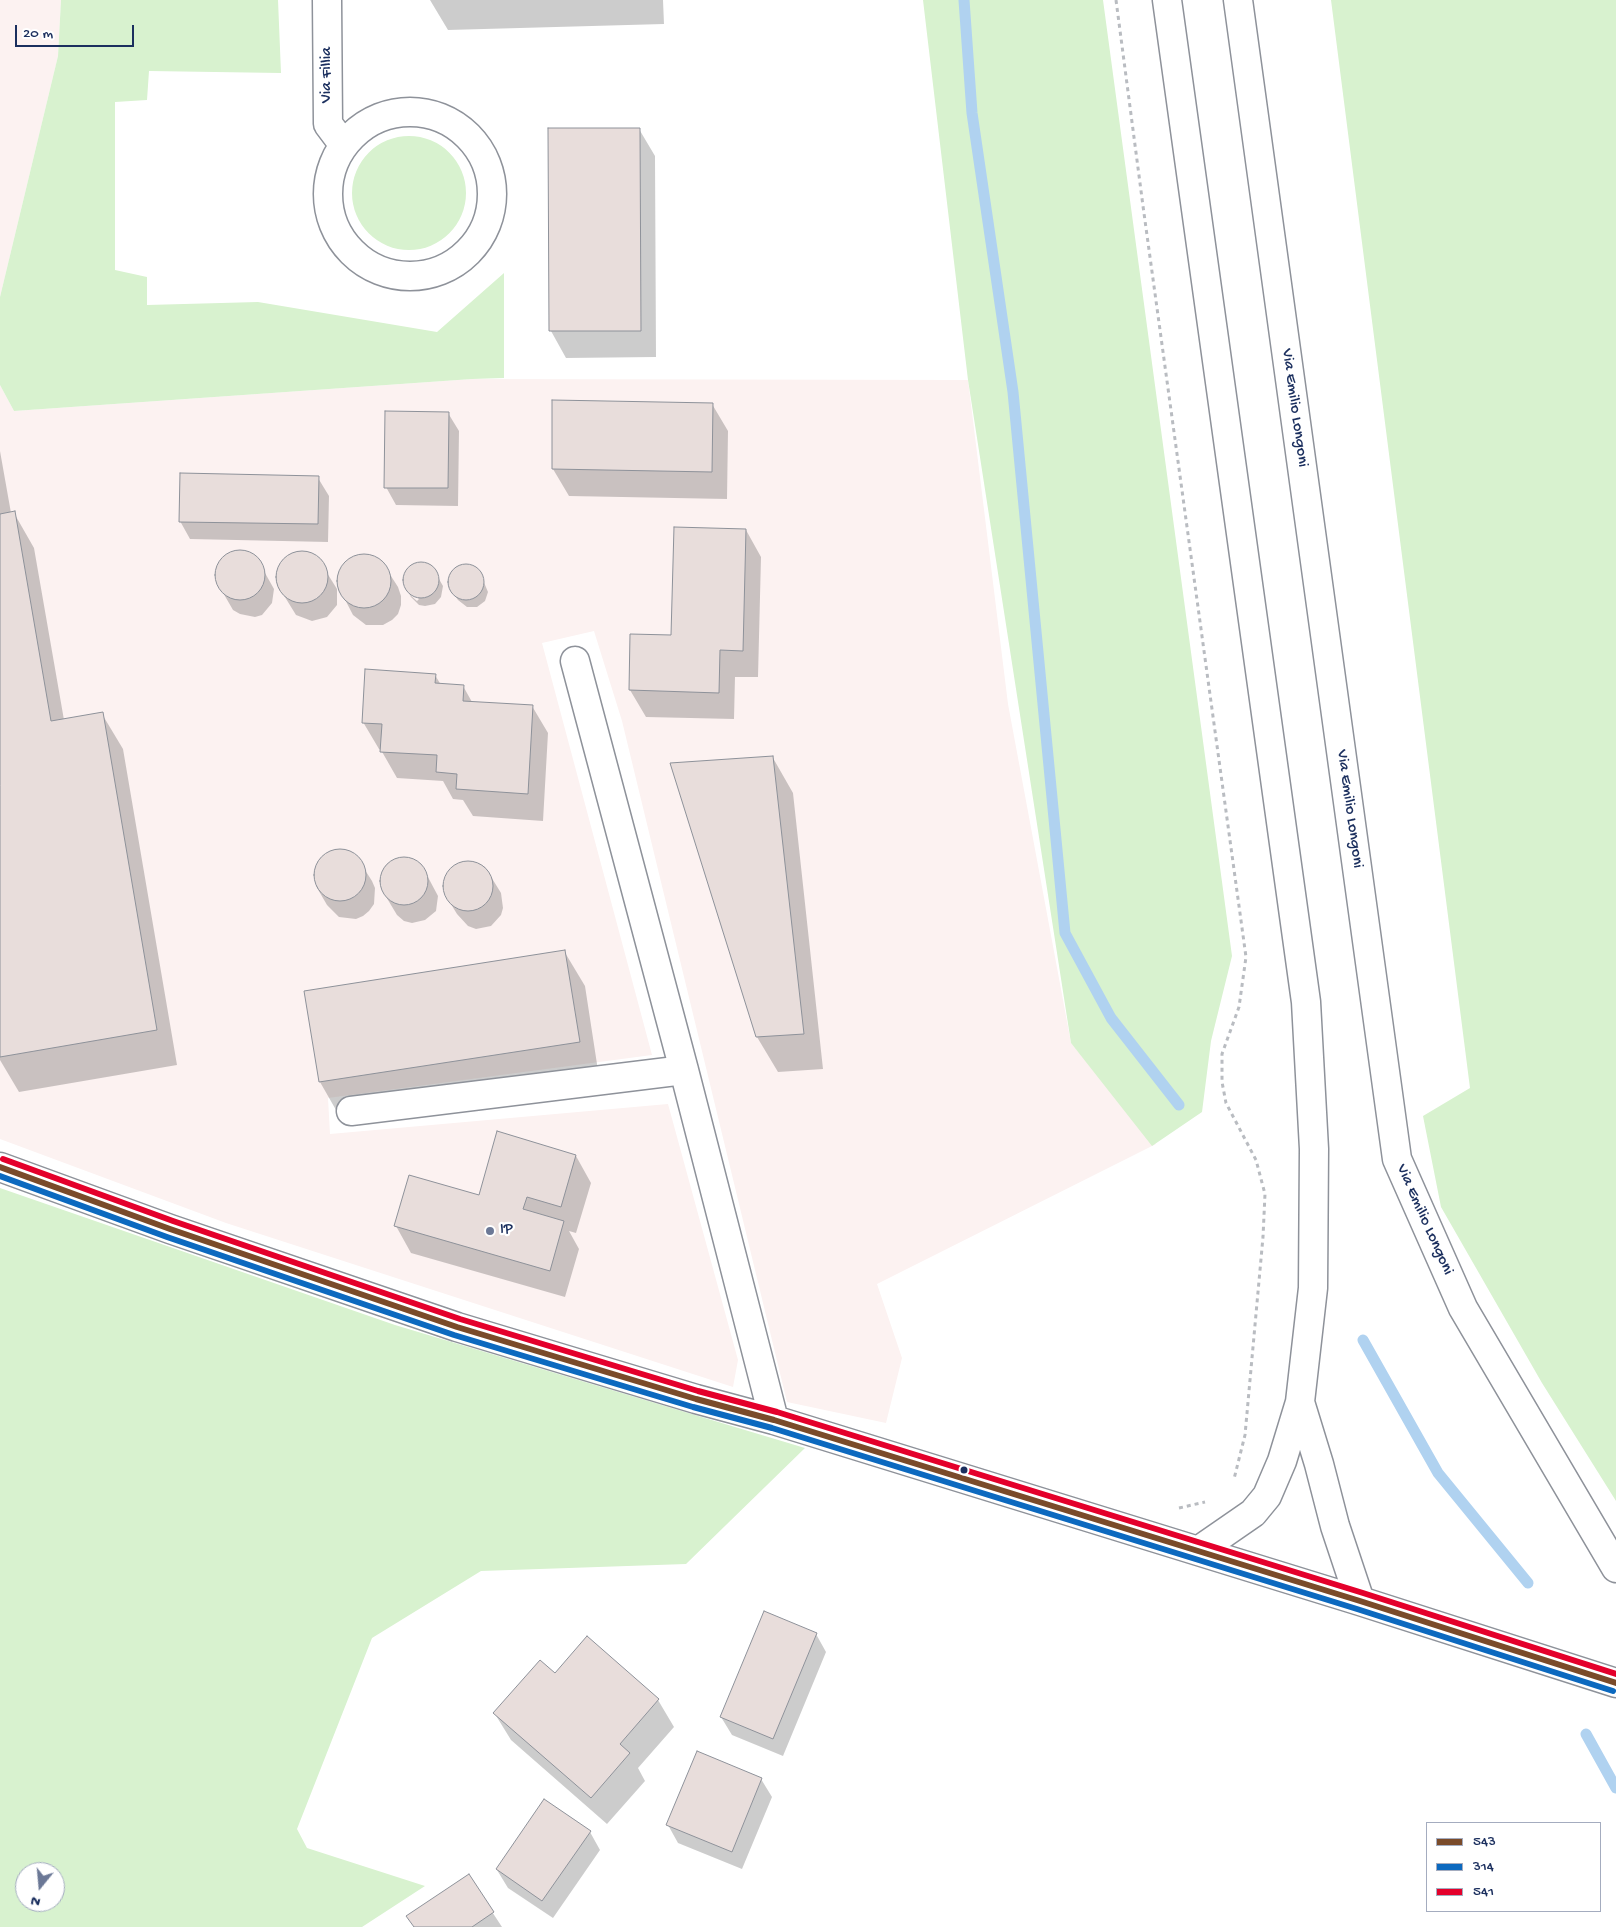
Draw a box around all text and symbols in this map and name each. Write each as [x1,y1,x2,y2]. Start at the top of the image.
scale bar [18,15,136,47]
text: 20 m [23,25,53,43]
street label: Via Fillia [318,47,338,103]
street label: Via Emilio Longoni [1276,348,1312,468]
street label: Via Emilio Longoni [1331,749,1367,869]
street label: Via Emilio Longoni [1391,1162,1457,1278]
place label: IP [500,1221,513,1241]
marker: IP [484,1225,496,1237]
unlabelled marker [959,1465,969,1475]
legend [1426,1822,1601,1912]
text: 543 [1473,1833,1496,1851]
text: 314 [1473,1858,1494,1876]
north arrow [15,1862,65,1912]
text: 541 [1473,1883,1494,1901]
text: N [29,1891,43,1910]

